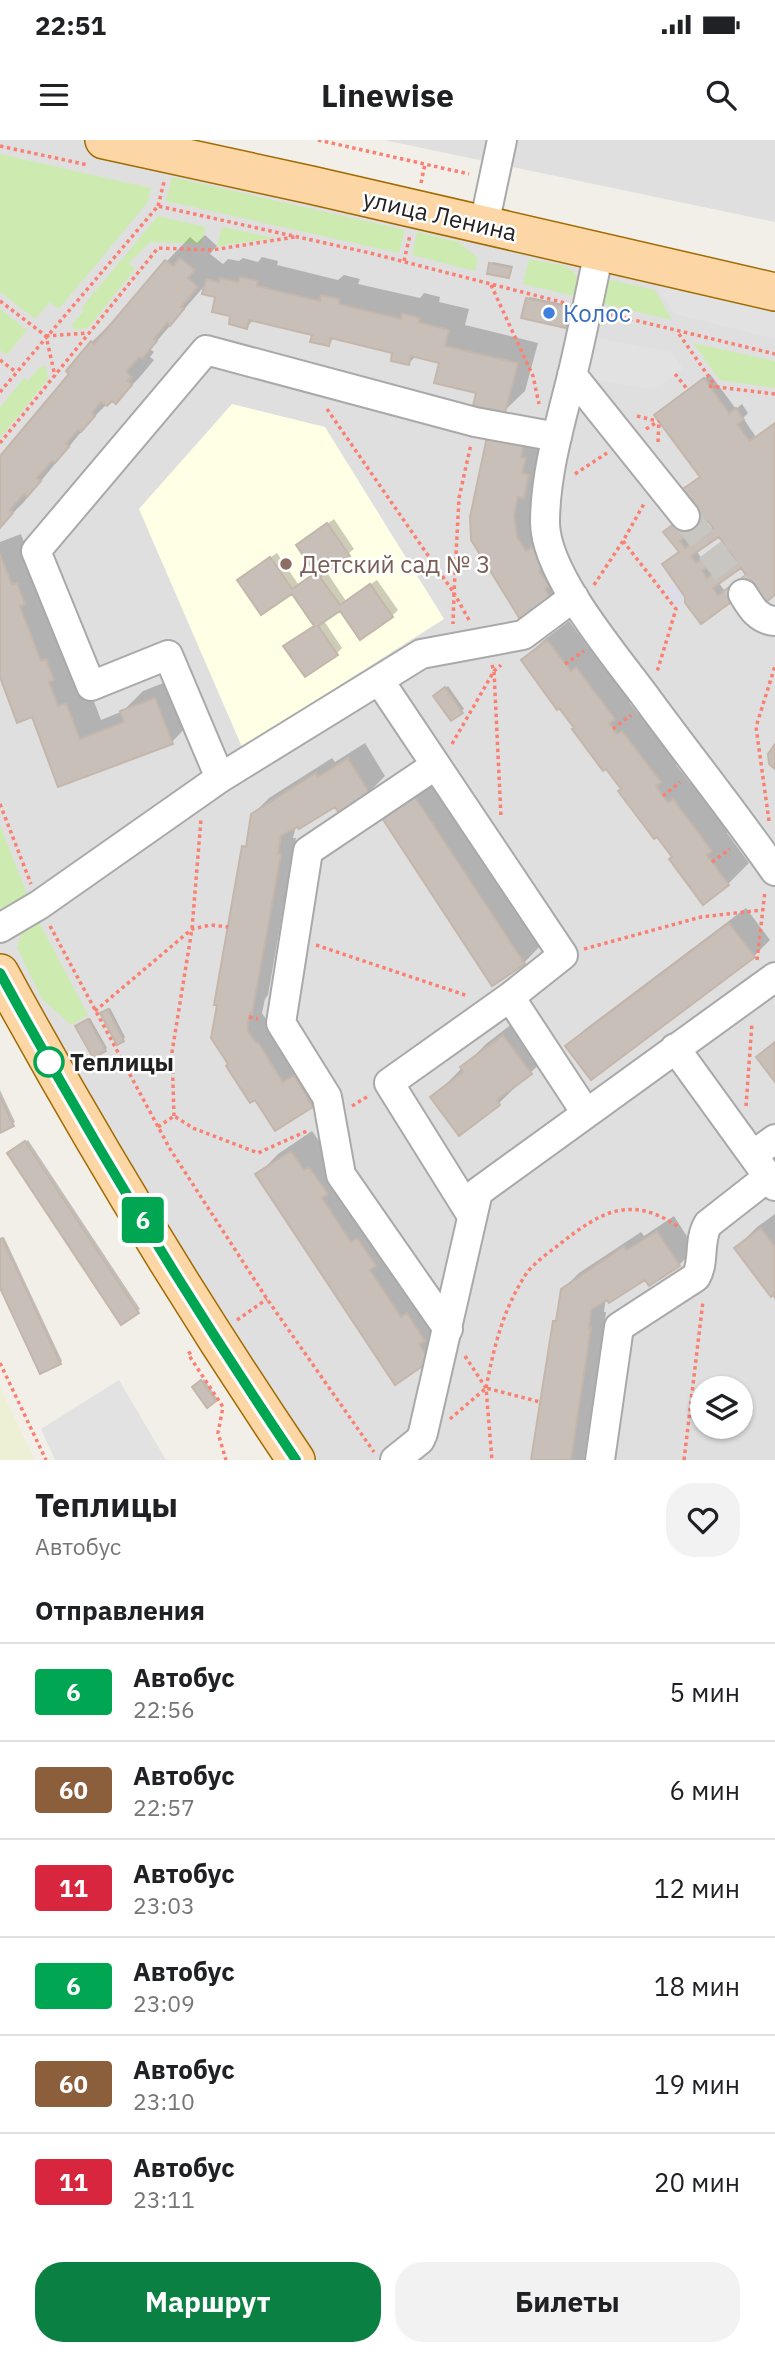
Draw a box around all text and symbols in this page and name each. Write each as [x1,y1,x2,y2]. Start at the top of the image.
text: 22:51 [35,8,106,42]
text: Linewise [321,74,454,116]
icon: menu [35,76,73,114]
icon: search [702,76,740,114]
street label: улица Ленина [360,182,520,248]
place label: Колос [563,297,631,329]
marker: Колос [541,305,557,321]
place label: Детский сад № 3 [300,548,491,580]
marker: Детский сад № 3 [278,556,294,572]
place label: Теплицы [70,1046,174,1078]
marker: Теплицы [34,1047,64,1077]
line badge: 6 [120,1197,166,1243]
text: 6 [136,1204,150,1236]
map controls [690,1376,753,1439]
button: layers [690,1376,753,1439]
text: Теплицы [35,1483,178,1526]
button: heart [666,1483,740,1557]
text: Автобус [35,1531,121,1561]
text: Отправления [35,1593,205,1627]
text: Автобус [133,1660,235,1694]
text: 5 мин [670,1675,740,1709]
text: 6 [66,1676,81,1708]
text: 22:56 [133,1694,195,1724]
text: Автобус [133,1758,235,1792]
text: 6 мин [670,1773,740,1807]
text: 60 [59,1774,88,1806]
text: 22:57 [133,1792,195,1822]
text: Автобус [133,1856,235,1890]
text: 12 мин [654,1871,740,1905]
text: 11 [59,1872,88,1904]
text: 23:03 [133,1890,195,1920]
text: Автобус [133,1954,235,1988]
text: 18 мин [654,1969,740,2003]
text: 6 [66,1970,81,2002]
text: 23:09 [133,1988,195,2018]
text: Автобус [133,2052,235,2086]
text: 19 мин [654,2067,740,2101]
text: 60 [59,2068,88,2100]
text: 23:10 [133,2086,195,2116]
text: Автобус [133,2150,235,2184]
text: 20 мин [654,2165,740,2199]
text: 11 [59,2166,88,2198]
text: 23:11 [133,2184,195,2214]
button: Маршрут [35,2262,381,2342]
button: Билеты [395,2262,740,2342]

